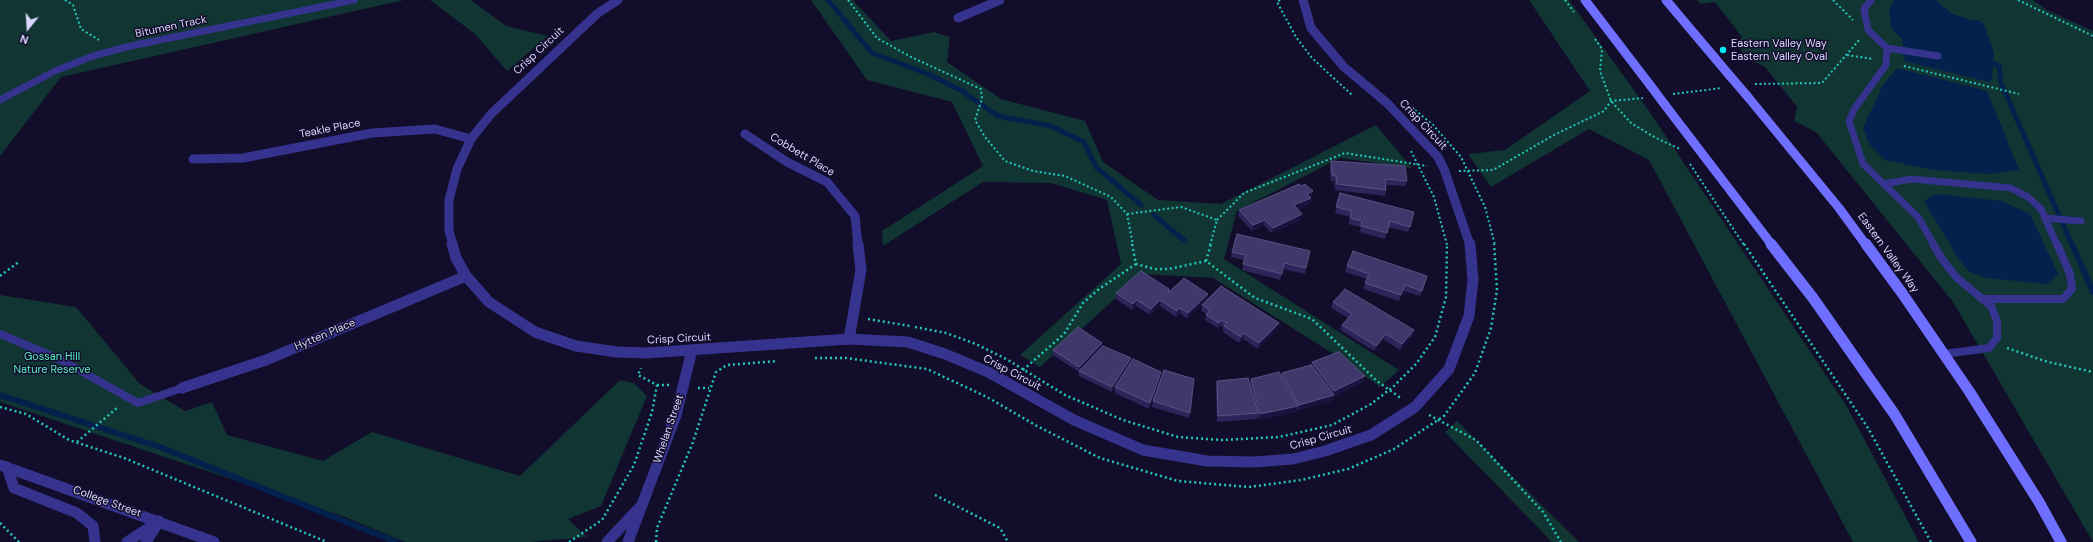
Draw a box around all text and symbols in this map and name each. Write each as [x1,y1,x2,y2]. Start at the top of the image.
north arrow [8,8,48,48]
street label: Bitumen Track [134,13,208,41]
street label: Crisp Circuit [511,24,567,78]
text: N [18,32,30,47]
place label: Eastern Valley Way Eastern Valley Oval [1731,37,1827,63]
marker: Eastern Valley Way Eastern Valley Oval [1718,45,1728,55]
street label: Crisp Circuit [1396,97,1450,153]
street label: Teakle Place [298,117,362,141]
street label: Cobbett Place [767,131,837,179]
street label: Eastern Valley Way [1854,210,1922,296]
street label: Hytten Place [293,316,357,354]
street label: Crisp Circuit [647,331,711,347]
park label: Gossan Hill Nature Reserve [13,350,91,376]
street label: Crisp Circuit [981,352,1043,394]
street label: Whelan Street [651,393,687,465]
street label: Crisp Circuit [1288,423,1354,453]
street label: College Street [71,484,143,520]

